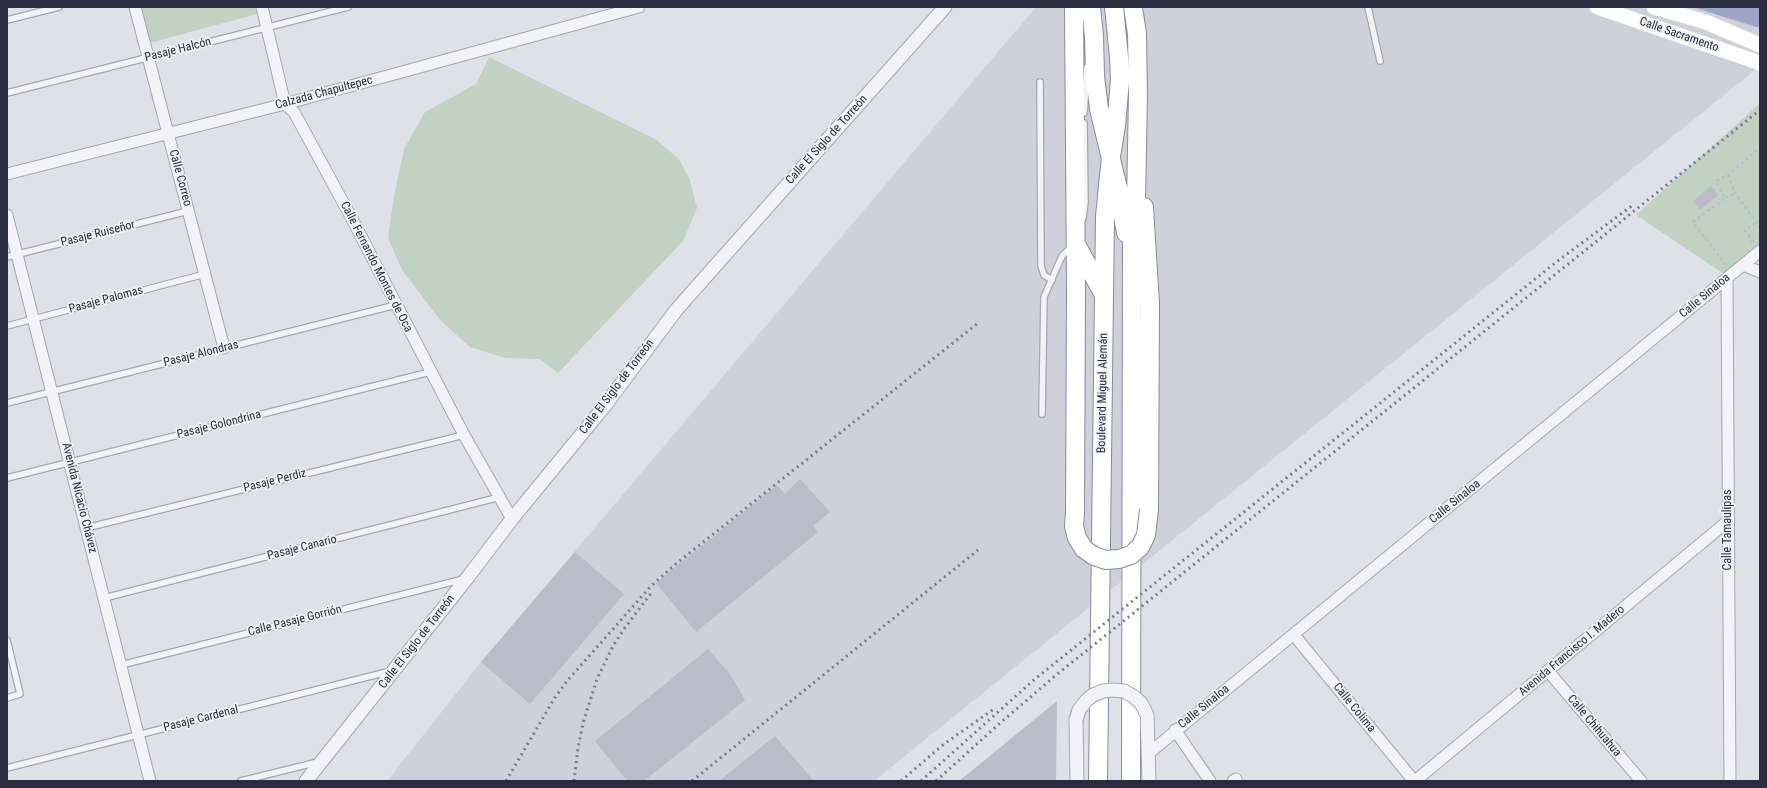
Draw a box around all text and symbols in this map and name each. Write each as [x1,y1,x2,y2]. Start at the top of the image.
street label: Calle Sacramento [1637,15,1721,55]
street label: Pasaje Halcón [143,35,213,65]
street label: Calzada Chapultepec [274,73,374,113]
street label: Calle El Siglo de Torreón [783,92,871,188]
street label: Calle Correo [166,148,194,208]
street label: Calle Fernando Montes de Oca [337,199,415,335]
street label: Pasaje Ruiseñor [59,218,137,250]
street label: Calle Sinaloa [1677,271,1733,321]
street label: Pasaje Palomas [67,283,145,317]
street label: Boulevard Miguel Alemán [1095,333,1111,453]
street label: Calle El Siglo de Torreón [577,337,657,437]
street label: Pasaje Alondras [162,338,240,370]
street label: Pasaje Golondrina [175,408,263,442]
street label: Avenida Nicacio Chávez [58,441,100,555]
street label: Pasaje Perdiz [242,466,308,496]
street label: Calle Sinaloa [1427,477,1483,527]
street label: Calle Tamaulipas [1721,490,1735,570]
street label: Pasaje Canario [266,532,338,564]
street label: Calle El Siglo de Torreón [376,592,458,692]
street label: Calle Pasaje Gorrión [247,602,343,640]
street label: Avenida Francisco I. Madero [1516,602,1628,700]
street label: Calle Colima [1330,680,1378,736]
street label: Calle Sinaloa [1176,682,1232,732]
street label: Calle Chihuahua [1564,692,1624,760]
street label: Pasaje Cardenal [162,703,240,735]

